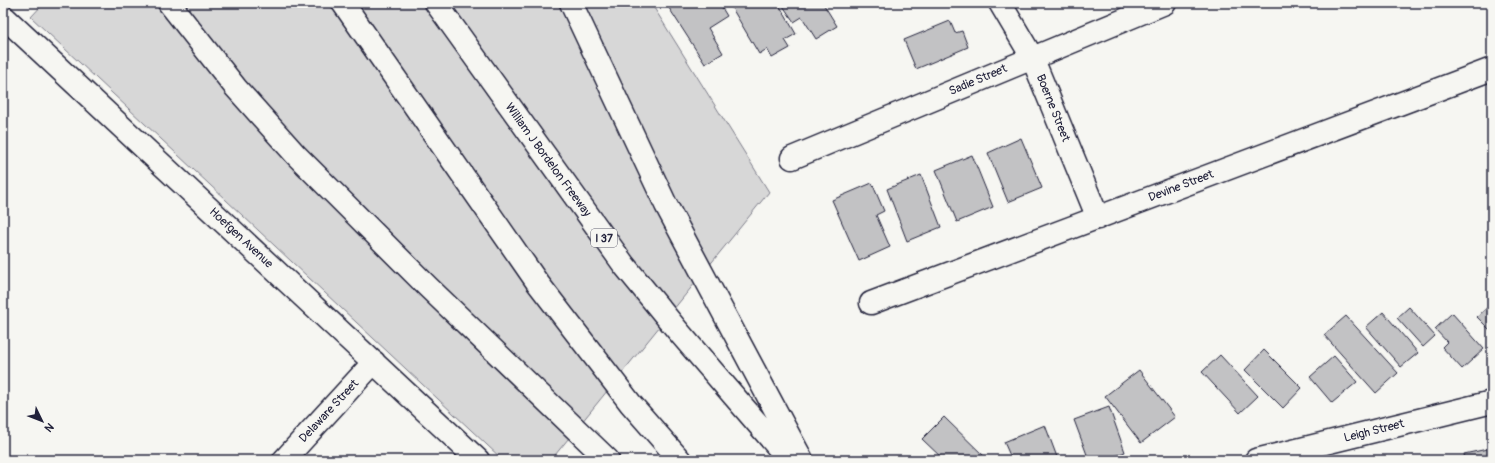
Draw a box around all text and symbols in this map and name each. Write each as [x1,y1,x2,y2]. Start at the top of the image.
street label: Sadie Street [947,61,1009,99]
street label: Boerne Street [1033,72,1073,144]
street label: William J Bordelon Freeway [502,100,594,220]
street label: Devine Street [1146,167,1216,205]
street label: Hoefgen Avenue [206,205,276,271]
road number: I 37 [591,229,617,247]
street label: Delaware Street [296,376,362,446]
north arrow [22,401,62,441]
street label: Leigh Street [1342,416,1406,446]
text: N [41,420,56,435]

